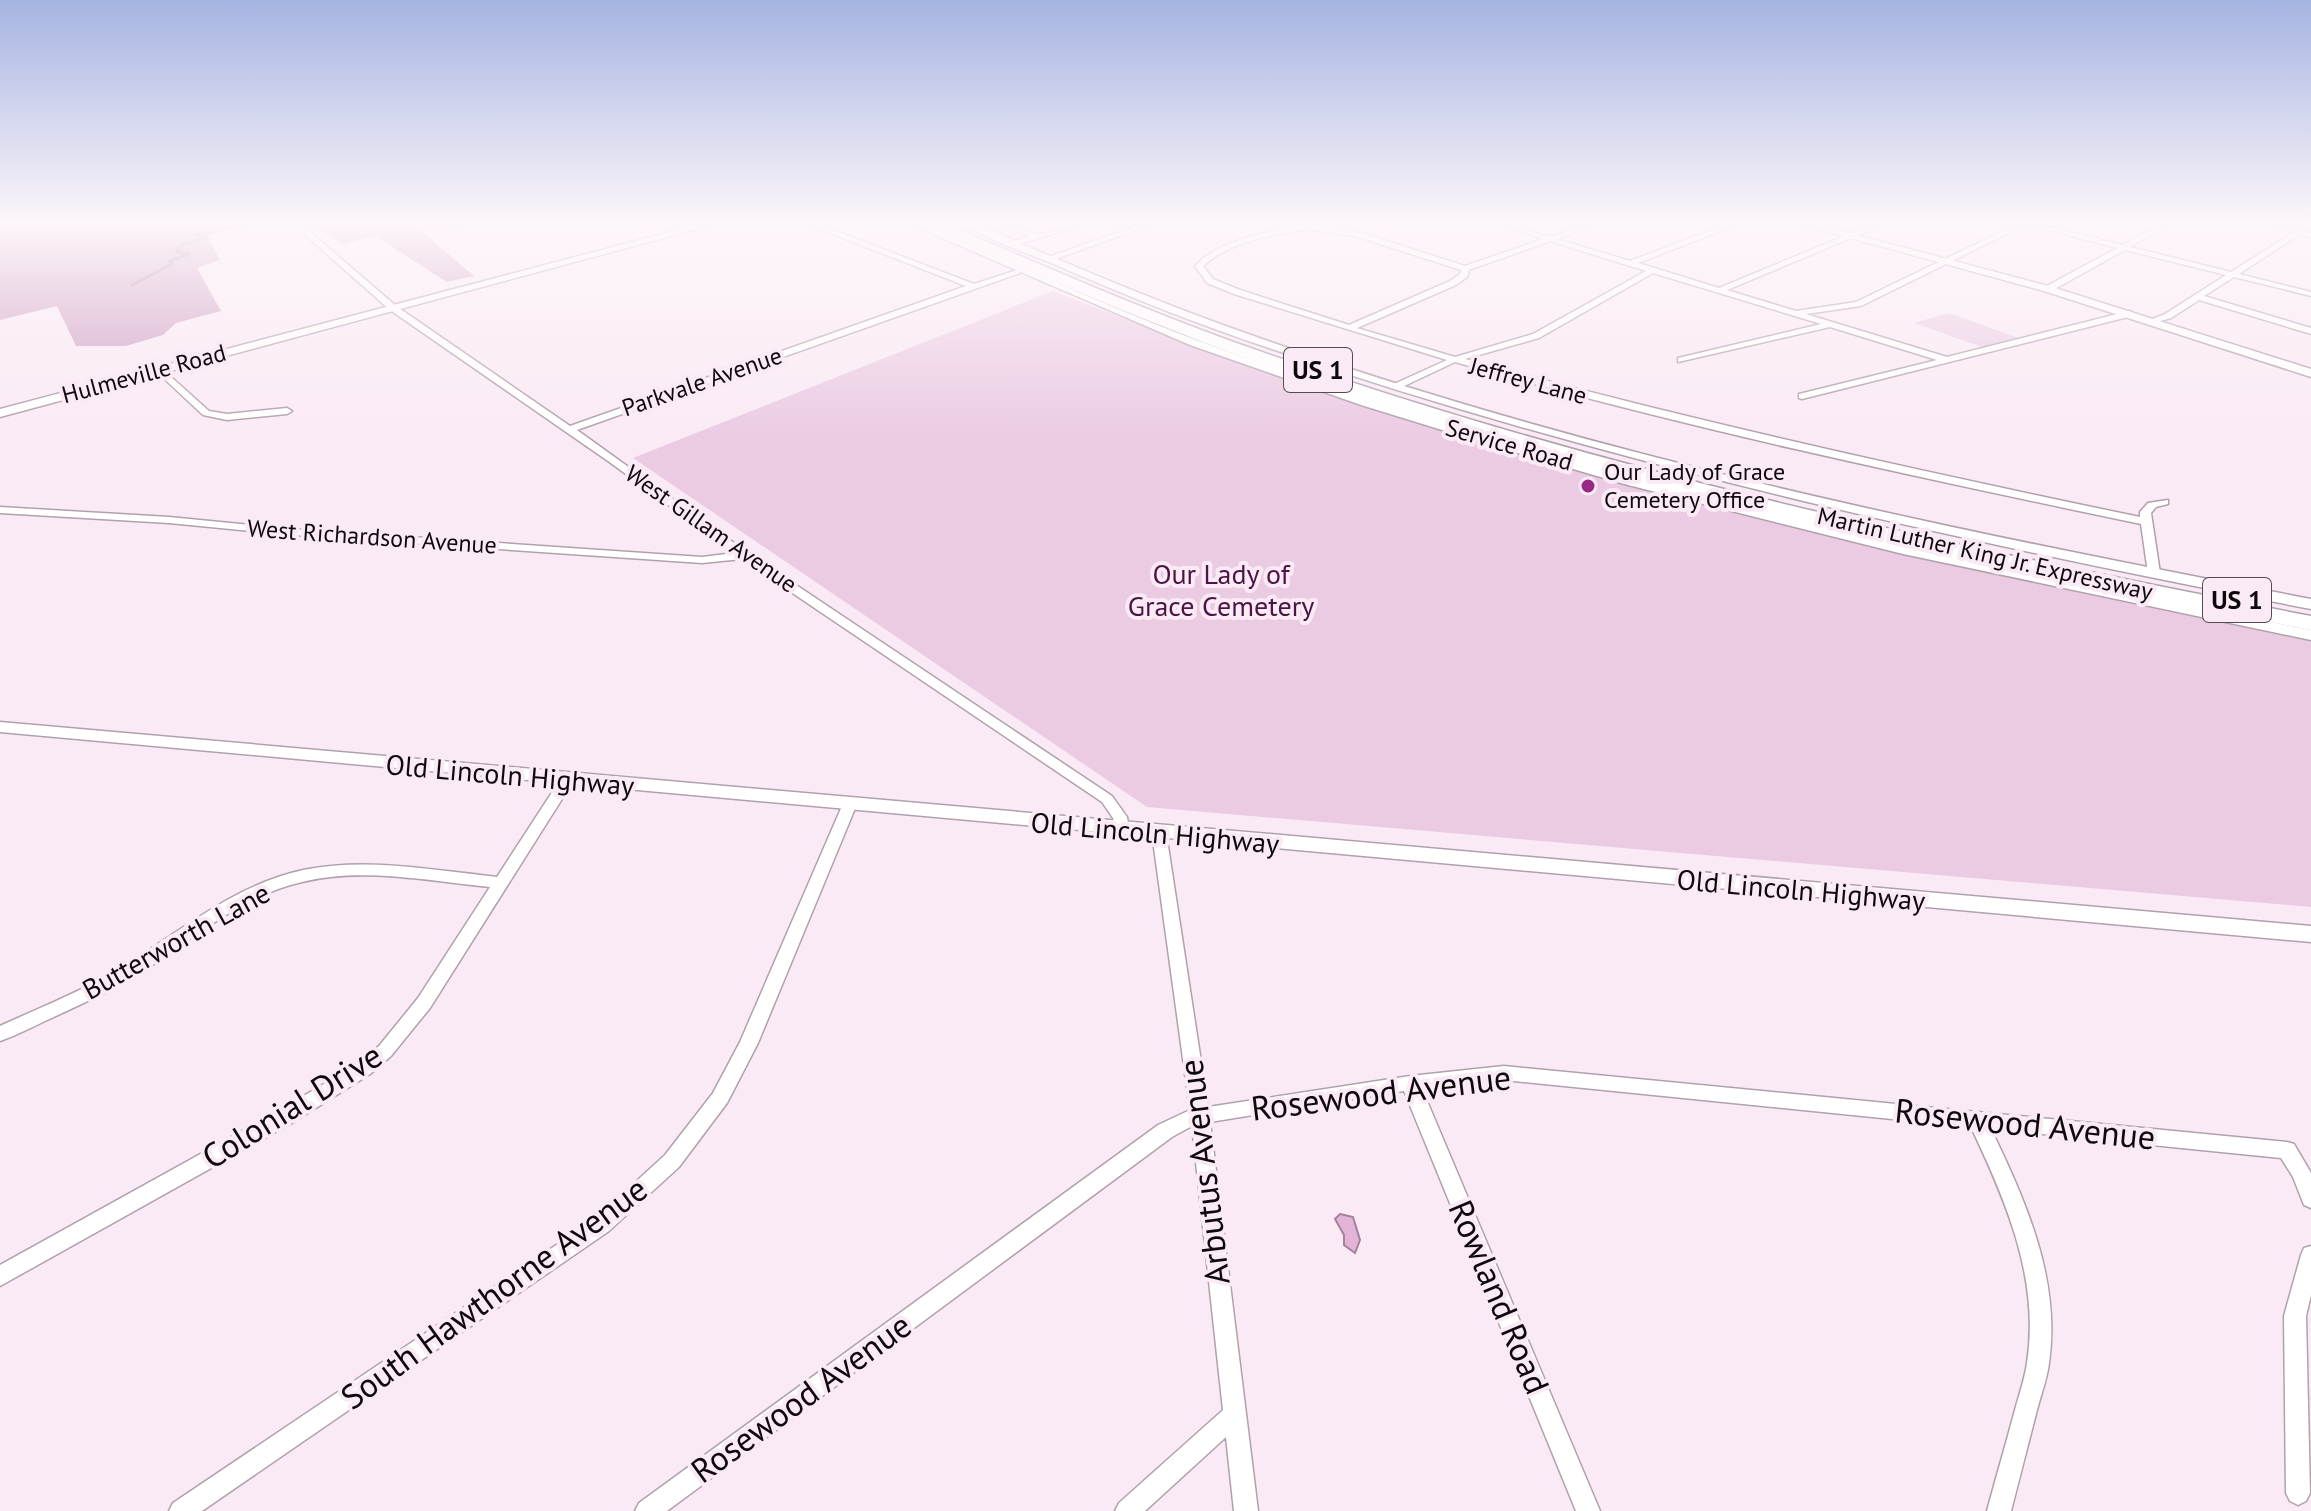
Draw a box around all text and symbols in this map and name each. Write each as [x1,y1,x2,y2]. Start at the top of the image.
street label: Hulmeville Road [58,337,229,410]
street label: Parkvale Avenue [618,340,786,423]
road number: US 1 [1284,348,1352,392]
street label: Jeffrey Lane [1465,350,1590,411]
street label: Service Road [1442,412,1576,477]
place label: Our Lady of Grace Cemetery Office [1604,456,1785,515]
street label: West Gillam Avenue [619,458,803,599]
marker: Our Lady of Grace Cemetery Office [1579,477,1597,495]
street label: Martin Luther King Jr. Expressway [1814,500,2156,607]
street label: West Richardson Avenue [246,512,498,561]
park label: Our Lady of Grace Cemetery [1128,555,1314,624]
road number: US 1 [2203,578,2271,622]
street label: Old Lincoln Highway [384,745,636,804]
street label: Old Lincoln Highway [1029,803,1281,862]
street label: Old Lincoln Highway [1675,860,1927,919]
street label: Butterworth Lane [75,874,276,1007]
street label: Colonial Drive [193,1032,390,1178]
street label: Rosewood Avenue [1248,1054,1513,1130]
street label: Arbutus Avenue [1167,1057,1239,1287]
street label: Rosewood Avenue [1893,1087,2157,1159]
street label: South Hawthorne Avenue [331,1166,655,1418]
street label: Rowland Road [1439,1193,1560,1400]
street label: Rosewood Avenue [682,1303,919,1492]

